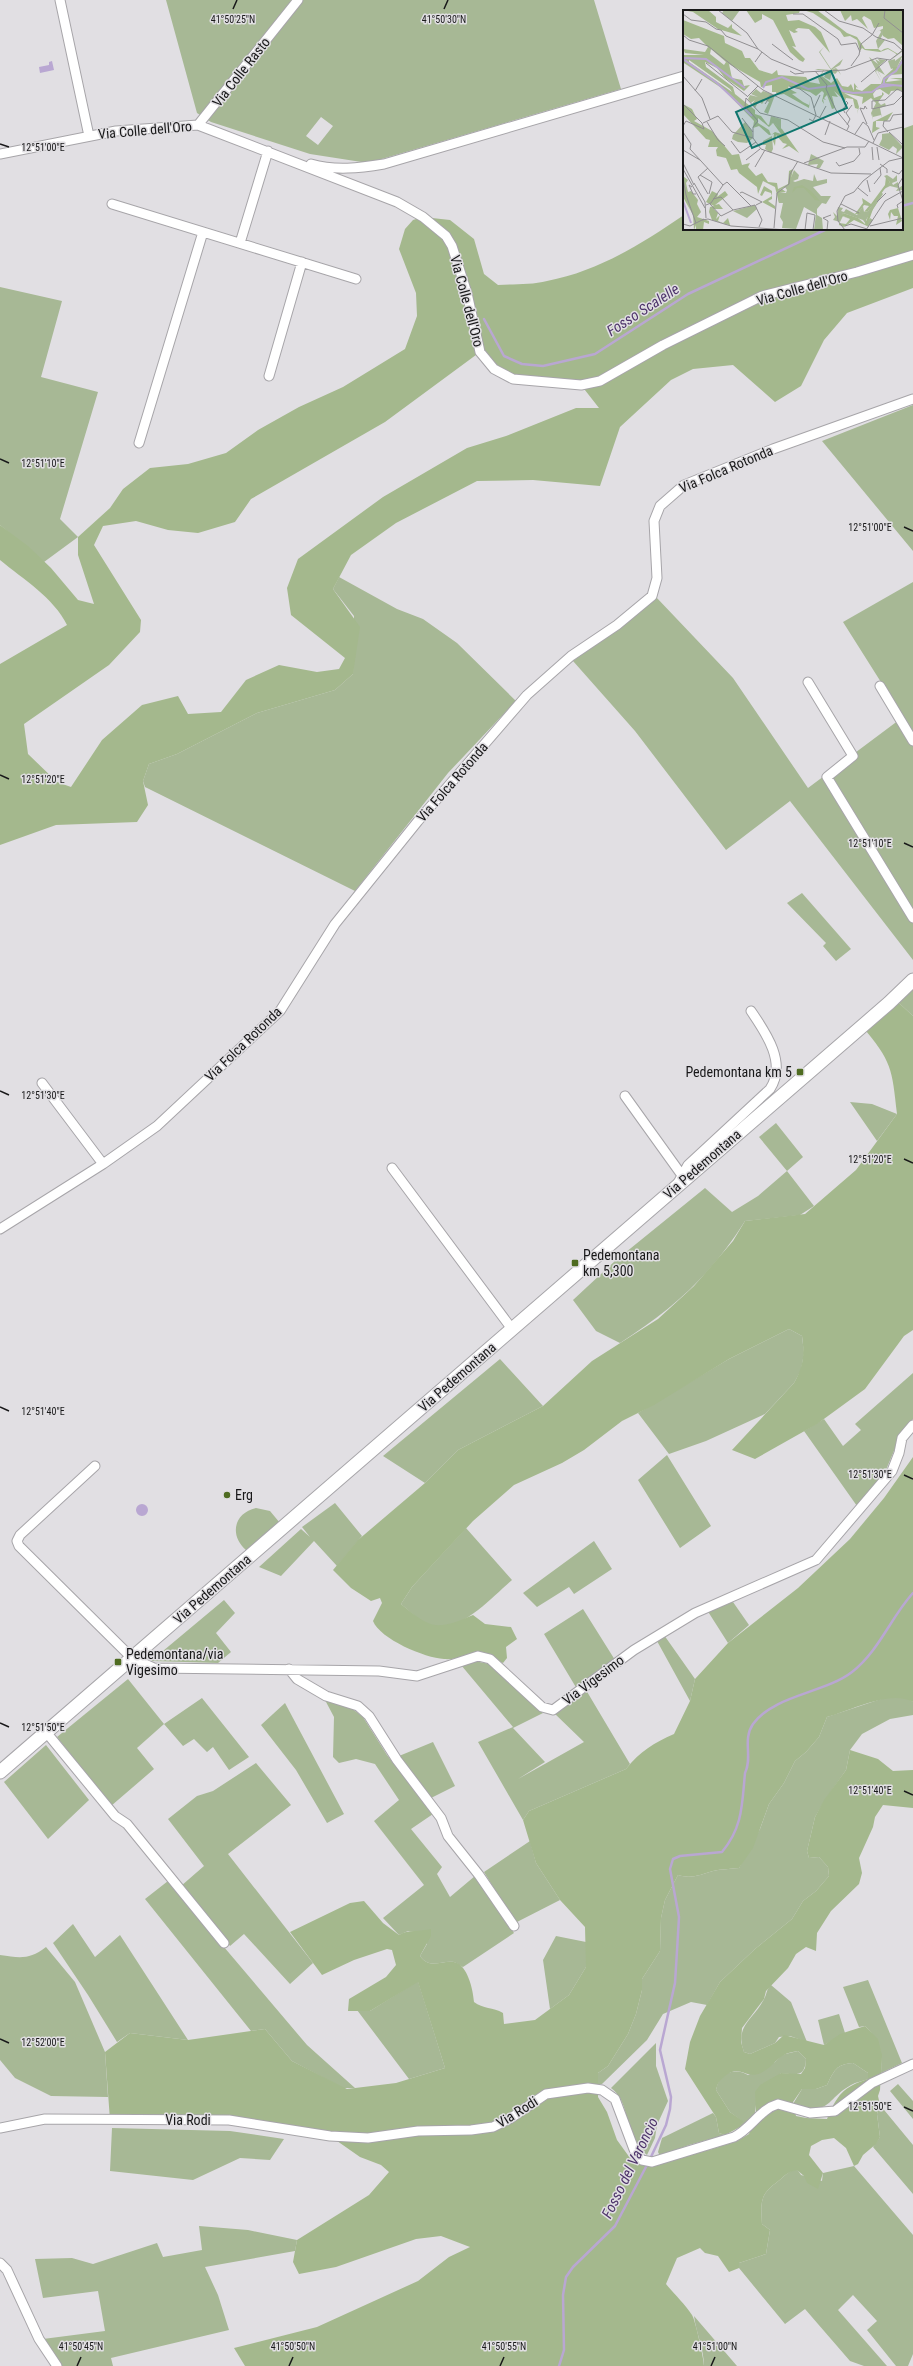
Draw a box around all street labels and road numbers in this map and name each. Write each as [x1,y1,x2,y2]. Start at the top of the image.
street label: Via Colle Rasto [209,34,273,110]
street label: Via Colle dell'Oro [97,118,193,142]
street label: Via Colle dell'Oro [447,253,487,349]
street label: Via Colle dell'Oro [755,267,849,309]
street label: Via Folca Rotonda [677,442,775,496]
street label: Via Folca Rotonda [413,739,491,825]
street label: Via Folca Rotonda [201,1003,285,1085]
street label: Via Pedemontana [660,1126,744,1202]
street label: Via Pedemontana [415,1339,499,1415]
street label: Via Pedemontana [170,1551,254,1627]
street label: Via Vigesimo [559,1652,627,1708]
street label: Via Rodi [493,2093,541,2131]
street label: Via Rodi [165,2112,211,2128]

